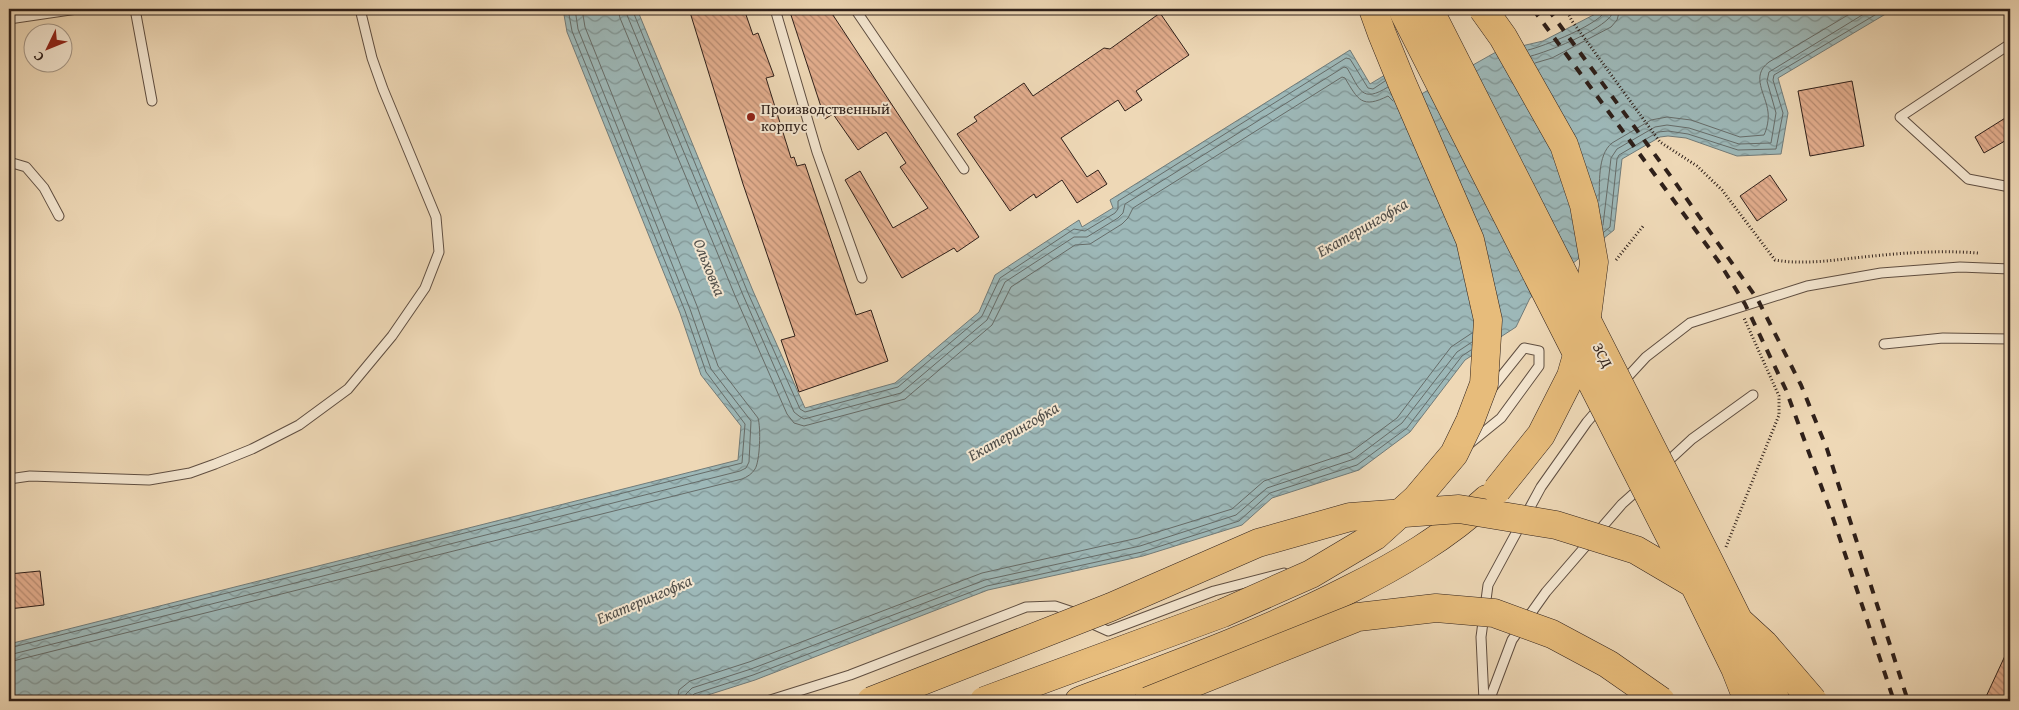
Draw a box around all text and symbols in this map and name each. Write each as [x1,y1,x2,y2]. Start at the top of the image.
north arrow [22,22,72,72]
text: С [28,47,49,67]
place label: Производственный корпус [761,98,890,136]
marker: Производственный корпус [745,111,757,123]
water label: Екатерингофка [1311,191,1413,263]
water label: Ольховка [688,235,733,300]
street label: ЗСД [1588,339,1618,371]
water label: Екатерингофка [962,395,1064,467]
water label: Екатерингофка [592,568,696,630]

